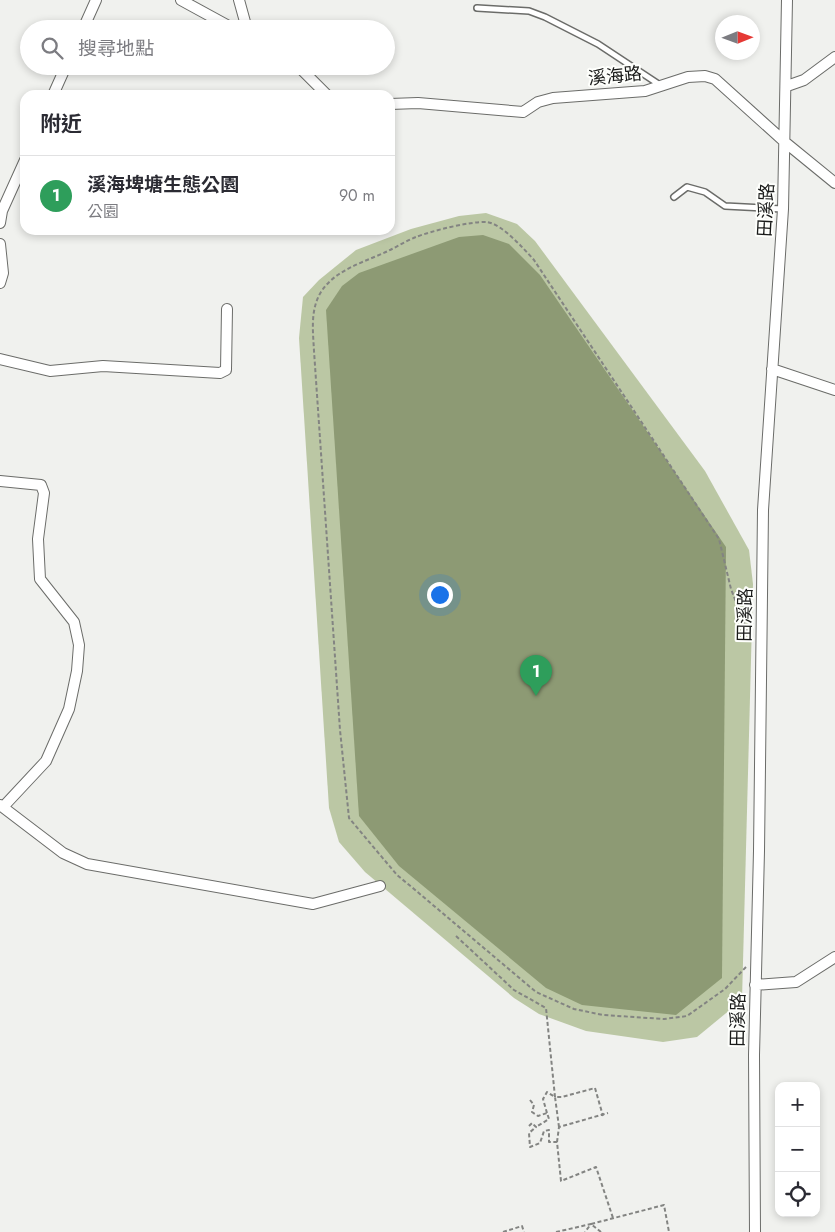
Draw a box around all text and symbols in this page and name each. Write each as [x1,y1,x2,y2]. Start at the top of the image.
north arrow [715,15,760,60]
search box [20,20,395,75]
icon: search [38,34,66,62]
text: 搜尋地點 [78,35,154,62]
street label: 溪海路 [587,60,643,92]
text: 附近 [40,109,82,139]
text: 溪海埤塘生態公園 [87,171,239,198]
street label: 田溪路 [752,182,780,238]
text: 1 [52,184,60,207]
text: 90 m [339,184,375,207]
text: 公園 [87,200,119,223]
your location [427,582,453,608]
street label: 田溪路 [732,588,758,642]
pin: 1 [520,655,552,696]
street label: 田溪路 [725,993,751,1047]
map controls [775,1082,820,1217]
button: + [775,1082,820,1127]
button: − [775,1127,820,1172]
button: locate [775,1172,820,1217]

